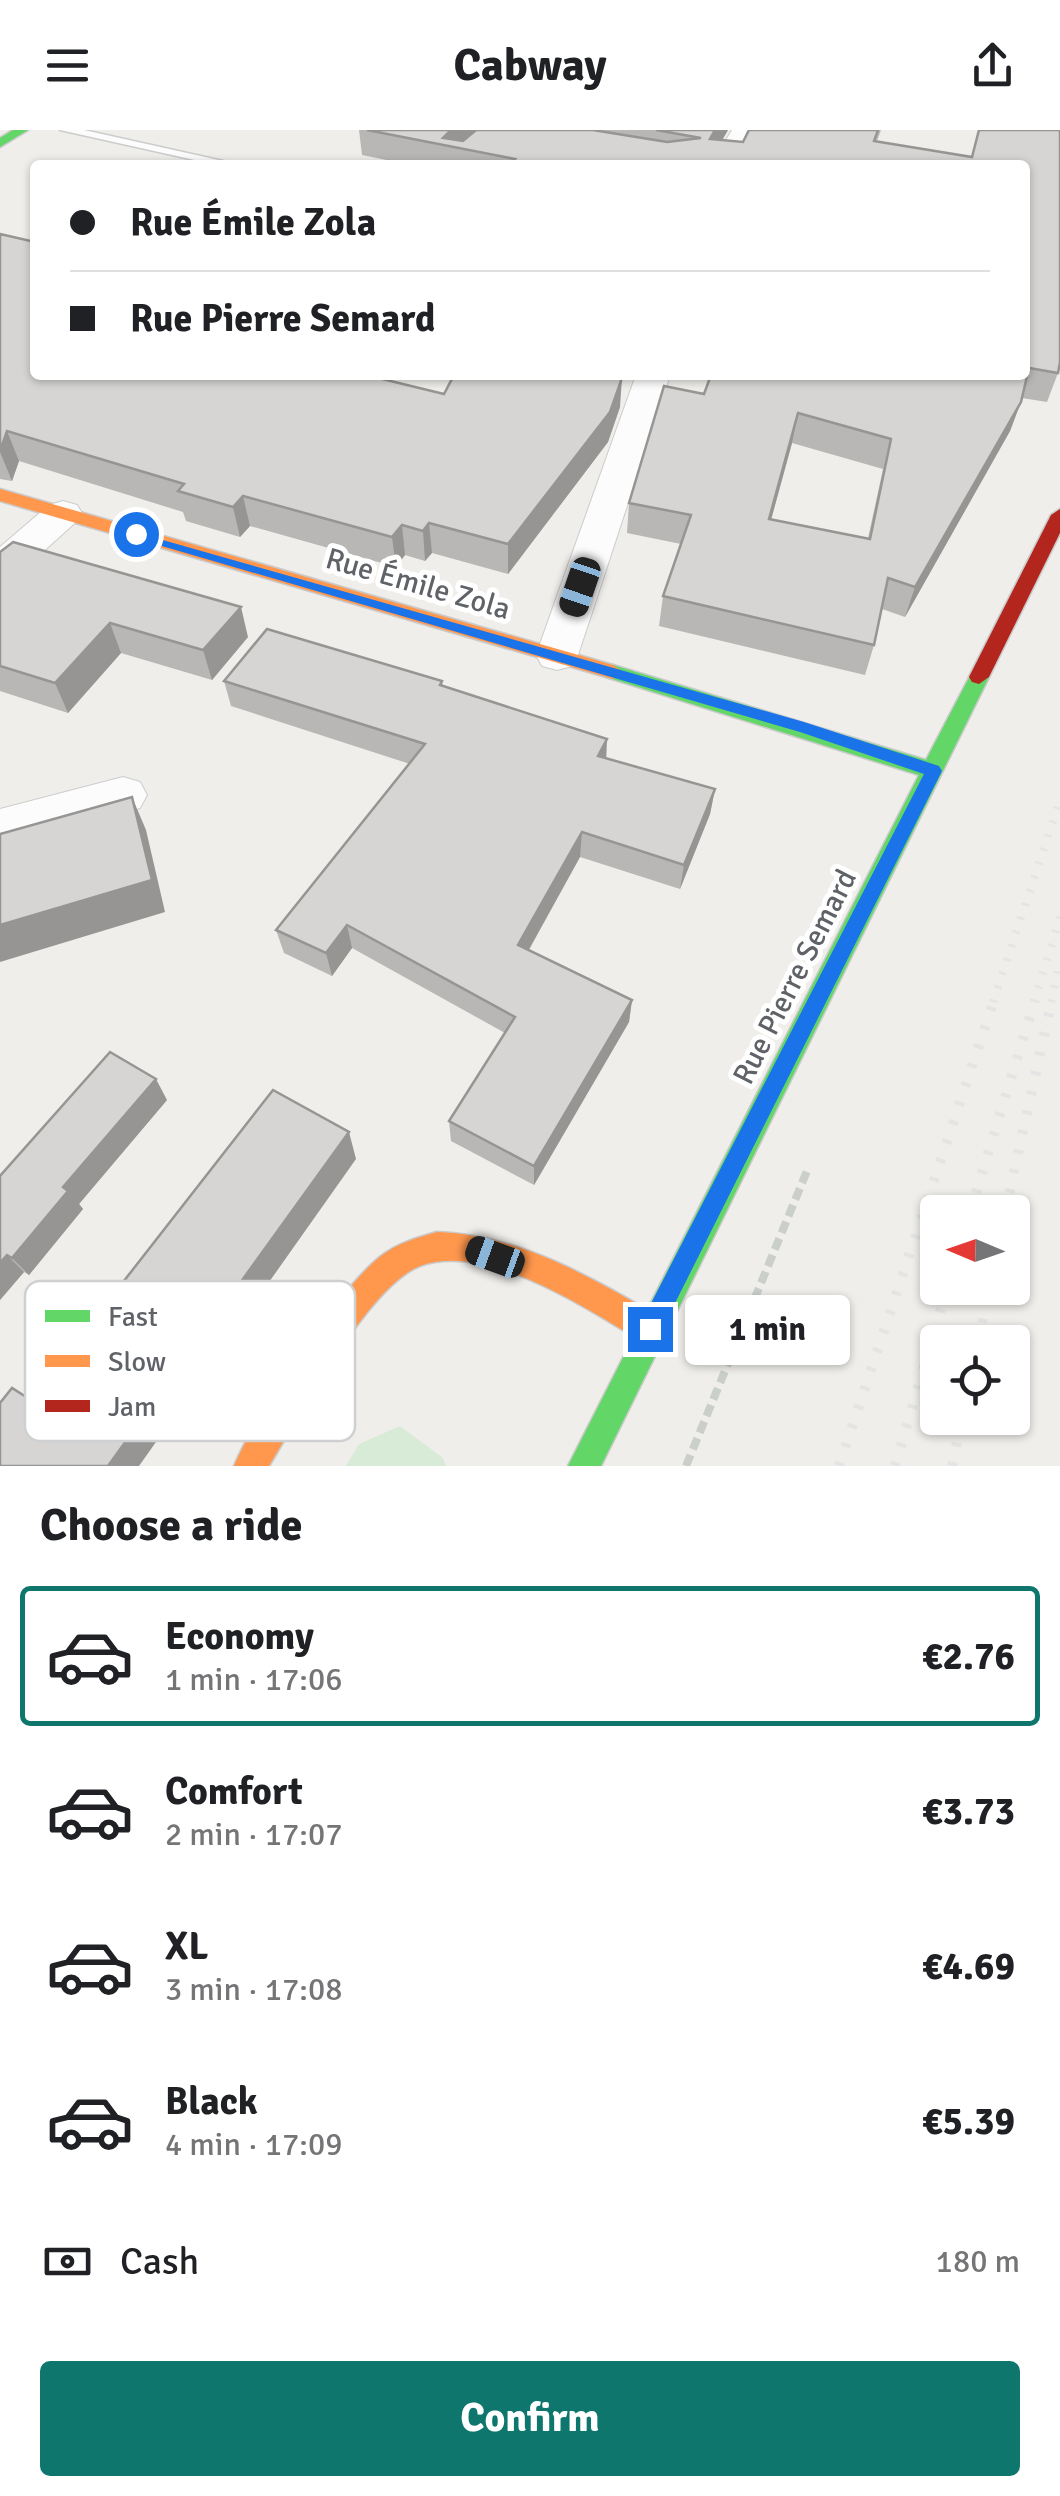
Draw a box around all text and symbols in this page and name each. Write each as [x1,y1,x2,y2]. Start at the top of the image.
icon: menu [40,38,95,93]
text: Cabway [453,38,607,93]
icon: share [965,38,1020,93]
text: Rue Émile Zola [130,199,376,246]
text: Rue Pierre Semard [130,295,435,342]
route start [114,512,159,557]
street label: Rue Émile Zola [321,540,515,628]
car [556,554,604,620]
street label: Rue Pierre Semard [725,863,865,1091]
north arrow [920,1195,1030,1305]
map controls [920,1195,1030,1435]
car [462,1233,528,1281]
legend [25,1281,355,1441]
callout: 1 min [685,1294,850,1364]
text: Fast [108,1300,158,1334]
route end [628,1307,673,1352]
text: 1 min [729,1310,806,1349]
button: locate [920,1325,1030,1435]
text: Slow [108,1345,166,1379]
text: Jam [108,1390,156,1424]
text: Choose a ride [40,1498,303,1553]
icon: car [45,1611,135,1701]
text: Economy [165,1613,314,1660]
text: €2.76 [922,1633,1015,1680]
text: 1 min · 17:06 [165,1660,343,1699]
icon: car [45,1766,135,1856]
text: Comfort [165,1768,303,1815]
text: €3.73 [922,1788,1015,1835]
text: 2 min · 17:07 [165,1815,343,1854]
icon: car [45,1921,135,2011]
text: XL [165,1923,208,1970]
text: €4.69 [922,1943,1015,1990]
text: 3 min · 17:08 [165,1970,343,2009]
icon: car [45,2076,135,2166]
text: Black [165,2078,258,2125]
text: €5.39 [922,2098,1015,2145]
text: 4 min · 17:09 [165,2125,343,2164]
icon: cash [40,2234,95,2289]
text: Cash [120,2238,199,2285]
text: 180 m [936,2242,1020,2281]
button: Confirm [40,2361,1020,2476]

